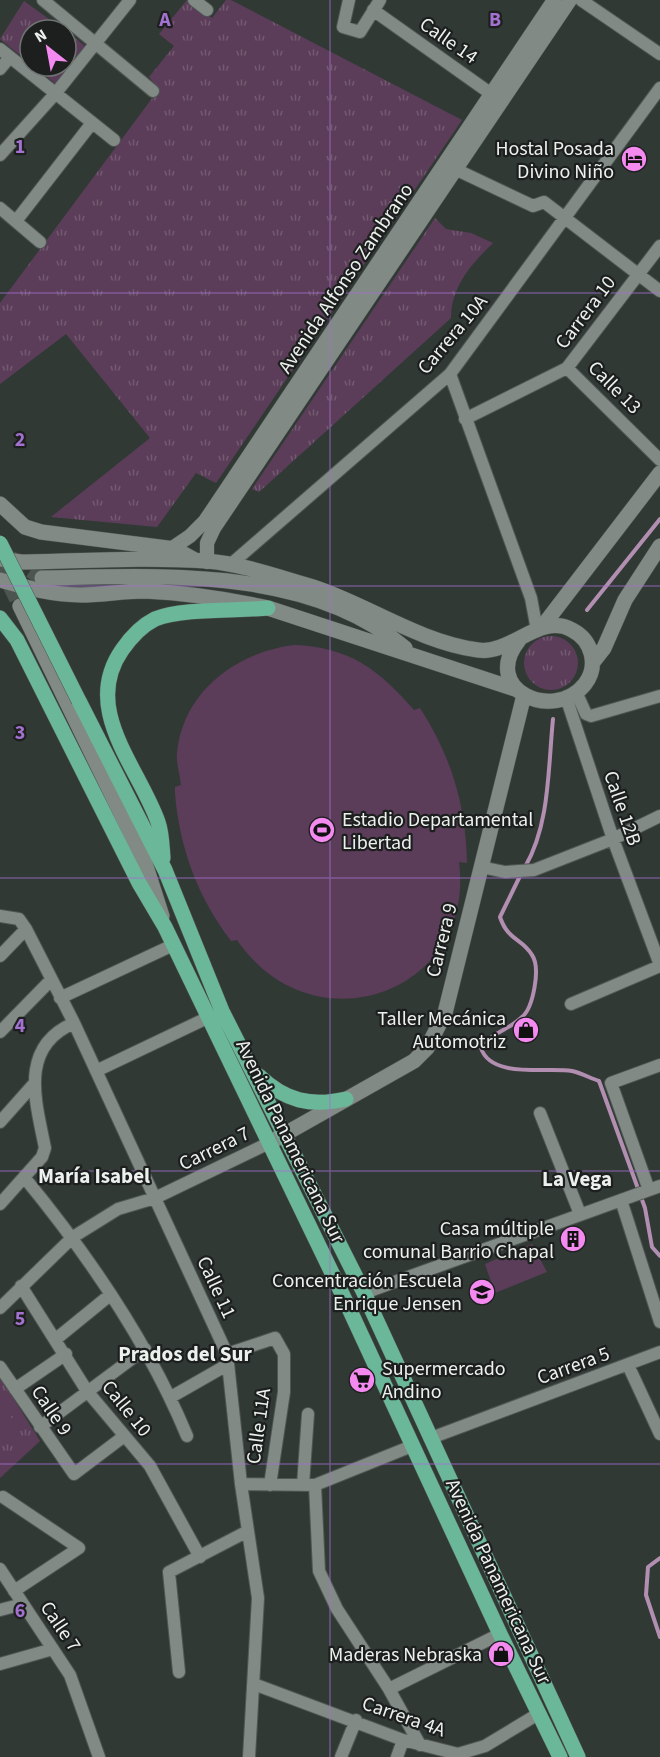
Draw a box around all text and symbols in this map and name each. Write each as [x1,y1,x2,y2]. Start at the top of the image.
text: A [158,6,171,34]
text: B [489,6,501,34]
street label: Calle 14 [414,11,483,71]
north arrow [18,18,78,78]
text: N [31,24,51,48]
text: 1 [15,133,25,161]
place label: Hostal Posada Divino Niño [495,135,614,186]
hotel icon: Hostal Posada Divino Niño [619,144,649,174]
street label: Avenida Alfonso Zambrano [272,178,420,379]
street label: Carrera 10 [549,270,623,355]
street label: Carrera 10A [411,289,495,381]
street label: Calle 13 [581,355,647,421]
text: 2 [15,426,25,454]
text: 3 [15,719,25,747]
street label: Calle 12B [596,767,648,849]
place label: Estadio Departamental Libertad [342,806,533,857]
sports icon: Estadio Departamental Libertad [307,815,337,845]
street label: Carrera 9 [419,900,465,980]
place label: Taller Mecánica Automotriz [377,1005,506,1056]
text: 4 [15,1012,26,1040]
shop icon: Taller Mecánica Automotriz [511,1015,541,1045]
street label: Avenida Panamericana Sur [229,1035,352,1248]
street label: Carrera 7 [174,1120,255,1178]
district label: María Isabel [38,1161,150,1191]
district label: La Vega [542,1164,612,1194]
place label: Casa múltiple comunal Barrio Chapal [363,1215,554,1266]
building icon: Casa múltiple comunal Barrio Chapal [558,1224,588,1254]
street label: Calle 11 [190,1252,243,1323]
place label: Concentración Escuela Enrique Jensen [272,1267,462,1318]
school or university icon: Concentración Escuela Enrique Jensen [467,1277,497,1307]
text: 5 [15,1305,25,1333]
district label: Prados del Sur [118,1339,252,1369]
street label: Carrera 5 [533,1340,614,1392]
place label: Supermercado Andino [382,1355,506,1406]
supermarket icon: Supermercado Andino [347,1365,377,1395]
street label: Calle 10 [95,1374,158,1443]
street label: Calle 9 [24,1380,78,1441]
street label: Calle 11A [240,1386,278,1466]
street label: Avenida Panamericana Sur [438,1474,558,1689]
street label: Calle 7 [33,1596,87,1657]
text: 6 [15,1597,25,1625]
shop icon: Maderas Nebraska [486,1639,516,1669]
place label: Maderas Nebraska [329,1641,482,1669]
street label: Carrera 4A [358,1690,449,1744]

